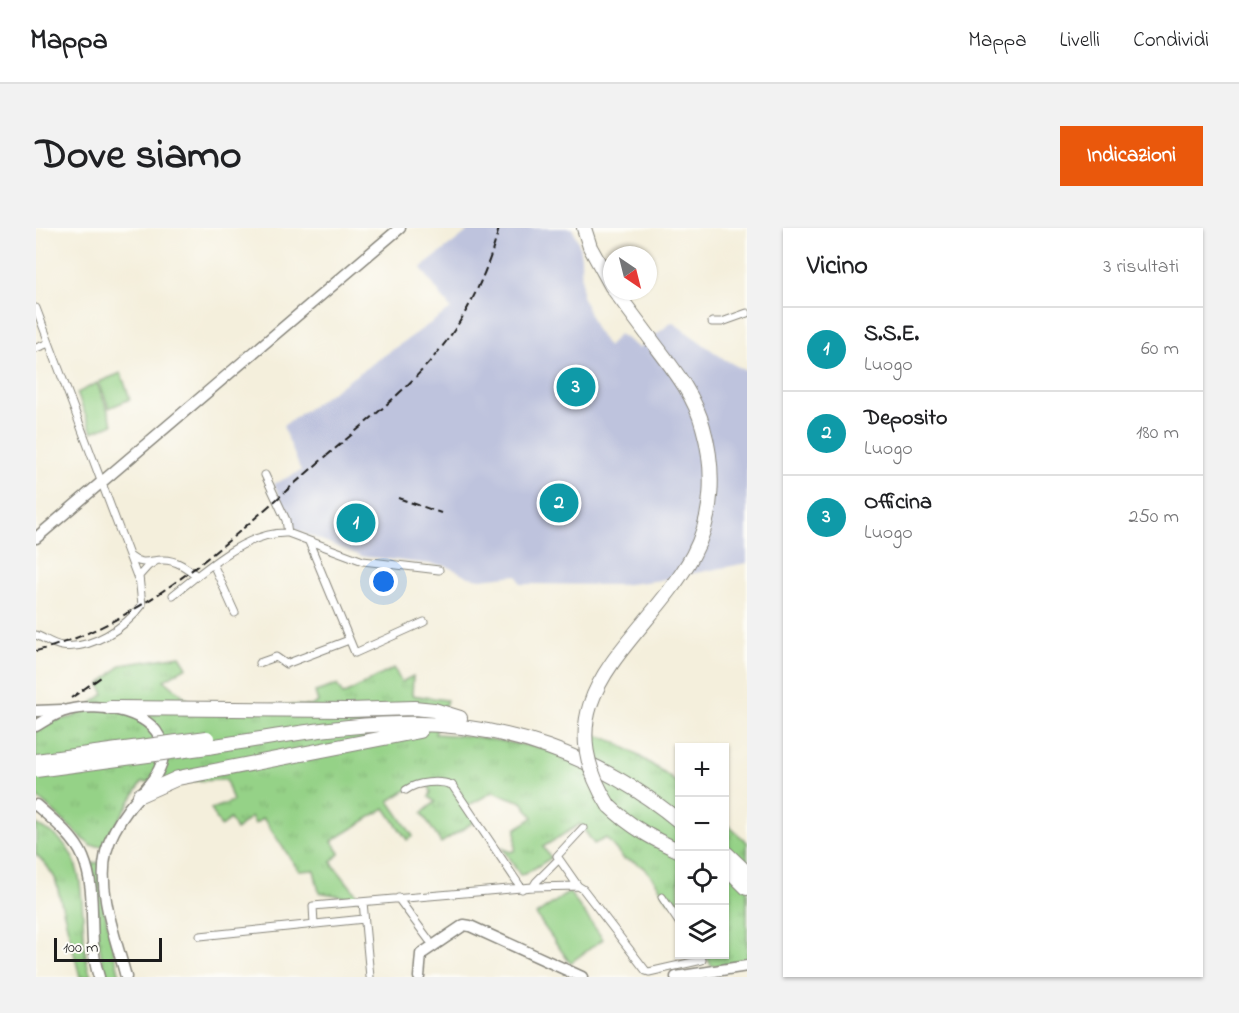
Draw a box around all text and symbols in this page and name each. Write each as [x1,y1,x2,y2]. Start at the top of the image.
text: Mappa [30,21,108,62]
text: Mappa [968,26,1027,56]
text: Livelli [1060,26,1100,56]
text: Condividi [1133,26,1209,56]
text: Dove siamo [36,126,242,187]
button: Indicazioni [1060,126,1203,186]
north arrow [603,246,657,300]
text: Vicino [807,248,868,286]
text: 3 risultati [1103,253,1179,282]
text: S.S.E. [864,319,919,351]
text: 1 [823,335,830,364]
text: 60 m [1141,335,1179,364]
text: Luogo [864,351,913,380]
pin: 3 [556,364,596,410]
text: Deposito [864,403,947,435]
text: 2 [822,419,831,448]
text: 180 m [1136,419,1179,448]
text: Luogo [864,435,913,464]
pin: 2 [540,480,578,526]
text: Officina [864,487,932,519]
pin: 1 [336,500,376,546]
text: 3 [822,503,831,532]
text: 250 m [1128,503,1179,532]
text: Luogo [864,519,913,548]
your location [369,567,398,596]
map controls [675,743,729,959]
button: + [675,743,729,797]
button: − [675,797,729,851]
button: locate [675,851,729,905]
button: layers [675,905,729,959]
scale bar [54,935,162,962]
text: 100 m [63,936,98,960]

